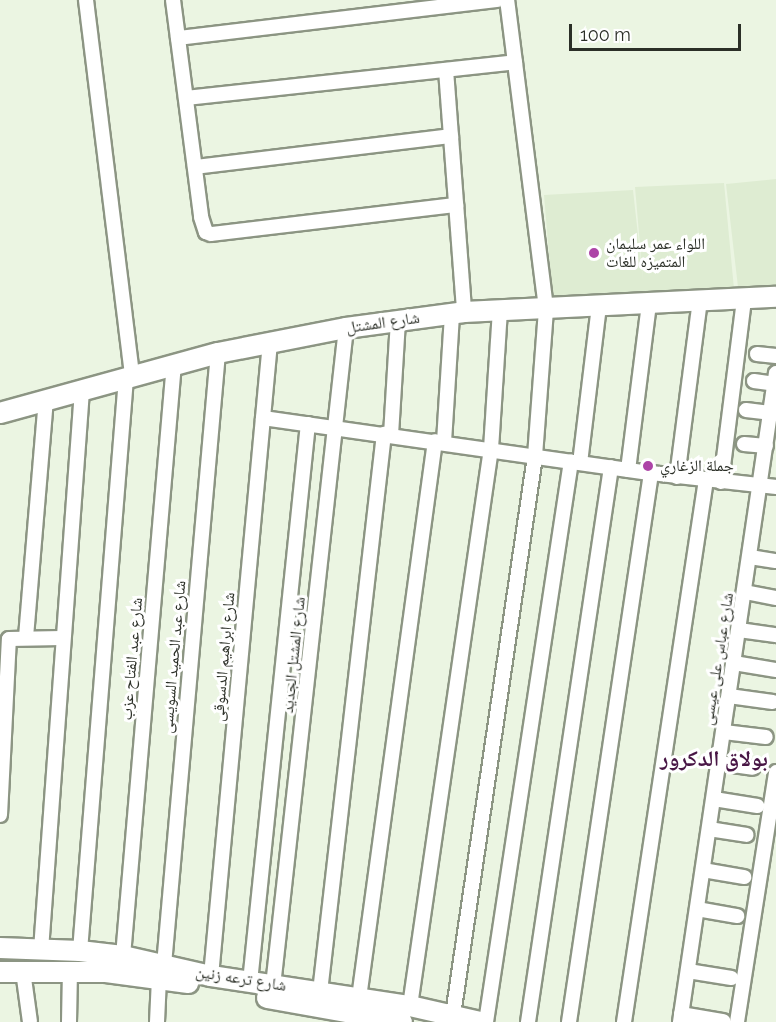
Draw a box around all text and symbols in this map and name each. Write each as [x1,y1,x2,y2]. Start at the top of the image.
scale bar [572,12,744,50]
text: 100 m [580,24,631,45]
place label: اللواء عمر سليمان المتميزه للغات [606,234,705,272]
marker: اللواء عمر سليمان المتميزه للغات [587,246,601,260]
street label: شارع المشتل [345,308,421,338]
place label: جملة الزغاري [660,456,734,476]
marker: جملة الزغاري [641,459,655,473]
street label: شارع عبد الحميد السويسى [158,580,190,734]
street label: شارع ابراهيم الدسوقى [209,591,239,723]
street label: شارع عباس على عيسى [698,591,738,727]
street label: شارع المشتل الجديد [278,596,310,714]
street label: شارع عبد الفتاح عزب [117,597,147,721]
district label: بولاق الدكرور [660,746,768,772]
street label: شارع ترعه زنين [194,962,288,996]

